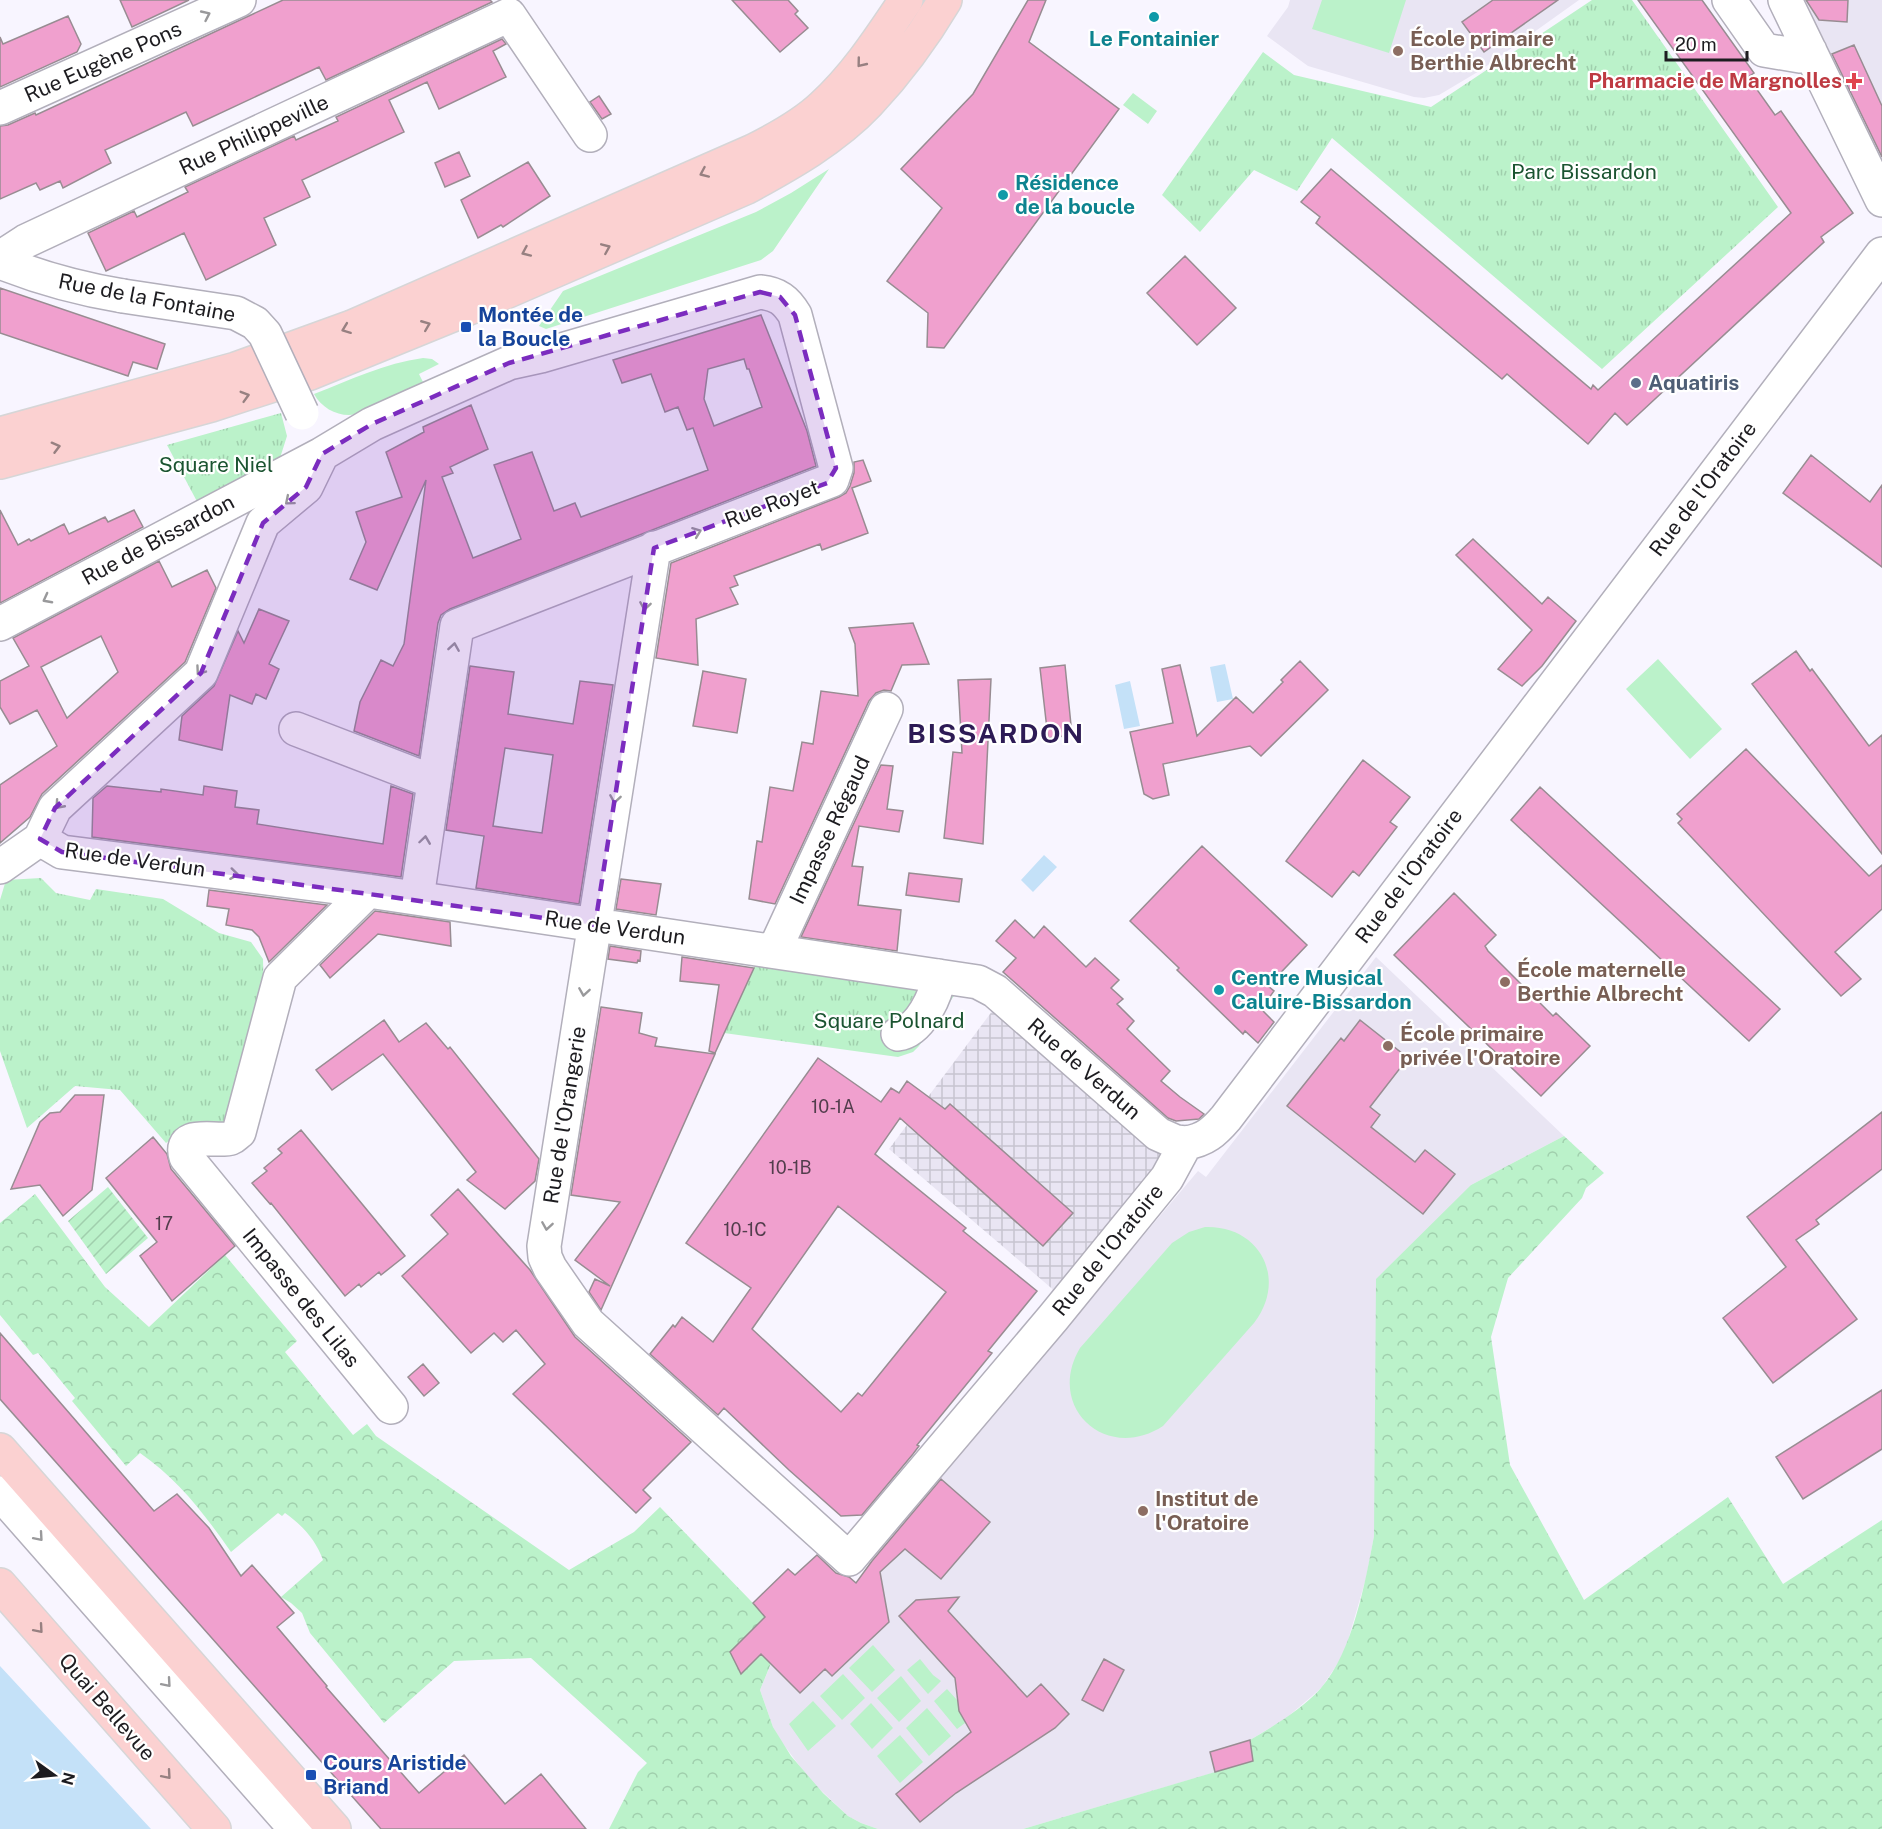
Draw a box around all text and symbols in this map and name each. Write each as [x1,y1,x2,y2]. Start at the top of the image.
one-way arrow [200,10,211,22]
marker: Le Fontainier [1147,10,1161,24]
street label: Rue Eugène Pons [20,16,185,107]
scale bar [1666,24,1747,62]
place label: Le Fontainier [1089,26,1220,51]
place label: École primaire Berthie Albrecht [1410,26,1577,75]
text: 20 m [1675,34,1717,55]
marker: École primaire Berthie Albrecht [1391,44,1405,58]
one-way arrow [858,56,869,67]
place label: Pharmacie de Margnolles [1588,68,1842,93]
marker: Pharmacie de Margnolles [1847,74,1861,88]
street label: Rue Philippeville [175,89,332,180]
park label: Parc Bissardon [1511,159,1657,184]
one-way arrow [699,166,710,178]
place label: Résidence de la boucle [1015,170,1135,219]
marker: Résidence de la boucle [996,188,1010,202]
one-way arrow [599,244,610,256]
one-way arrow [521,245,532,257]
street label: Rue de la Fontaine [56,268,238,327]
place label: Montée de la Boucle [478,302,583,351]
one-way arrow [420,320,431,332]
marker: Montée de la Boucle [459,320,473,334]
one-way arrow [342,322,352,335]
place label: Aquatiris [1648,370,1739,395]
marker: Aquatiris [1629,376,1643,390]
one-way arrow [239,391,250,403]
street label: Rue de l'Oratoire [1644,416,1761,561]
one-way arrow [51,442,61,454]
park label: Square Niel [159,452,273,477]
street label: Rue Royet [721,474,823,533]
street label: Rue de Bissardon [77,489,238,590]
one-way arrow [285,494,296,505]
one-way arrow [691,527,702,539]
one-way arrow [43,592,53,603]
one-way arrow [639,602,651,611]
one-way arrow [448,643,460,652]
one-way arrow [196,664,207,675]
district label: BISSARDON [907,717,1085,749]
street label: Impasse Régaud [784,752,875,908]
one-way arrow [609,794,622,804]
one-way arrow [55,798,66,808]
street label: Rue de l'Oratoire [1350,803,1467,948]
one-way arrow [419,836,431,845]
street label: Rue de Verdun [63,837,207,882]
one-way arrow [229,867,238,880]
street label: Rue de Verdun [543,905,687,950]
place label: École maternelle Berthie Albrecht [1517,957,1686,1006]
place label: Centre Musical Caluire-Bissardon [1231,965,1412,1014]
marker: École maternelle Berthie Albrecht [1498,975,1512,989]
marker: Centre Musical Caluire-Bissardon [1212,983,1226,997]
one-way arrow [579,987,591,996]
park label: Square Polnard [814,1008,964,1033]
street label: Rue de Verdun [1023,1013,1146,1125]
place label: École primaire privée l'Oratoire [1400,1021,1561,1070]
street label: Rue de l'Orangerie [538,1024,591,1206]
marker: École primaire privée l'Oratoire [1381,1039,1395,1053]
house number: 10-1A [811,1096,855,1117]
house number: 10-1B [768,1157,812,1178]
street label: Rue de l'Oratoire [1047,1179,1168,1321]
house number: 17 [155,1213,173,1234]
house number: 10-1C [723,1219,767,1240]
one-way arrow [541,1220,554,1230]
street label: Impasse des Lilas [238,1223,365,1372]
place label: Institut de l'Oratoire [1155,1486,1259,1535]
marker: Institut de l'Oratoire [1136,1504,1150,1518]
one-way arrow [32,1530,43,1541]
one-way arrow [32,1622,43,1633]
street label: Quai Bellevue [54,1648,161,1765]
one-way arrow [160,1676,171,1687]
north arrow [24,1745,84,1805]
place label: Cours Aristide Briand [323,1750,467,1799]
one-way arrow [160,1768,171,1779]
marker: Cours Aristide Briand [304,1768,318,1782]
text: N [57,1770,79,1787]

